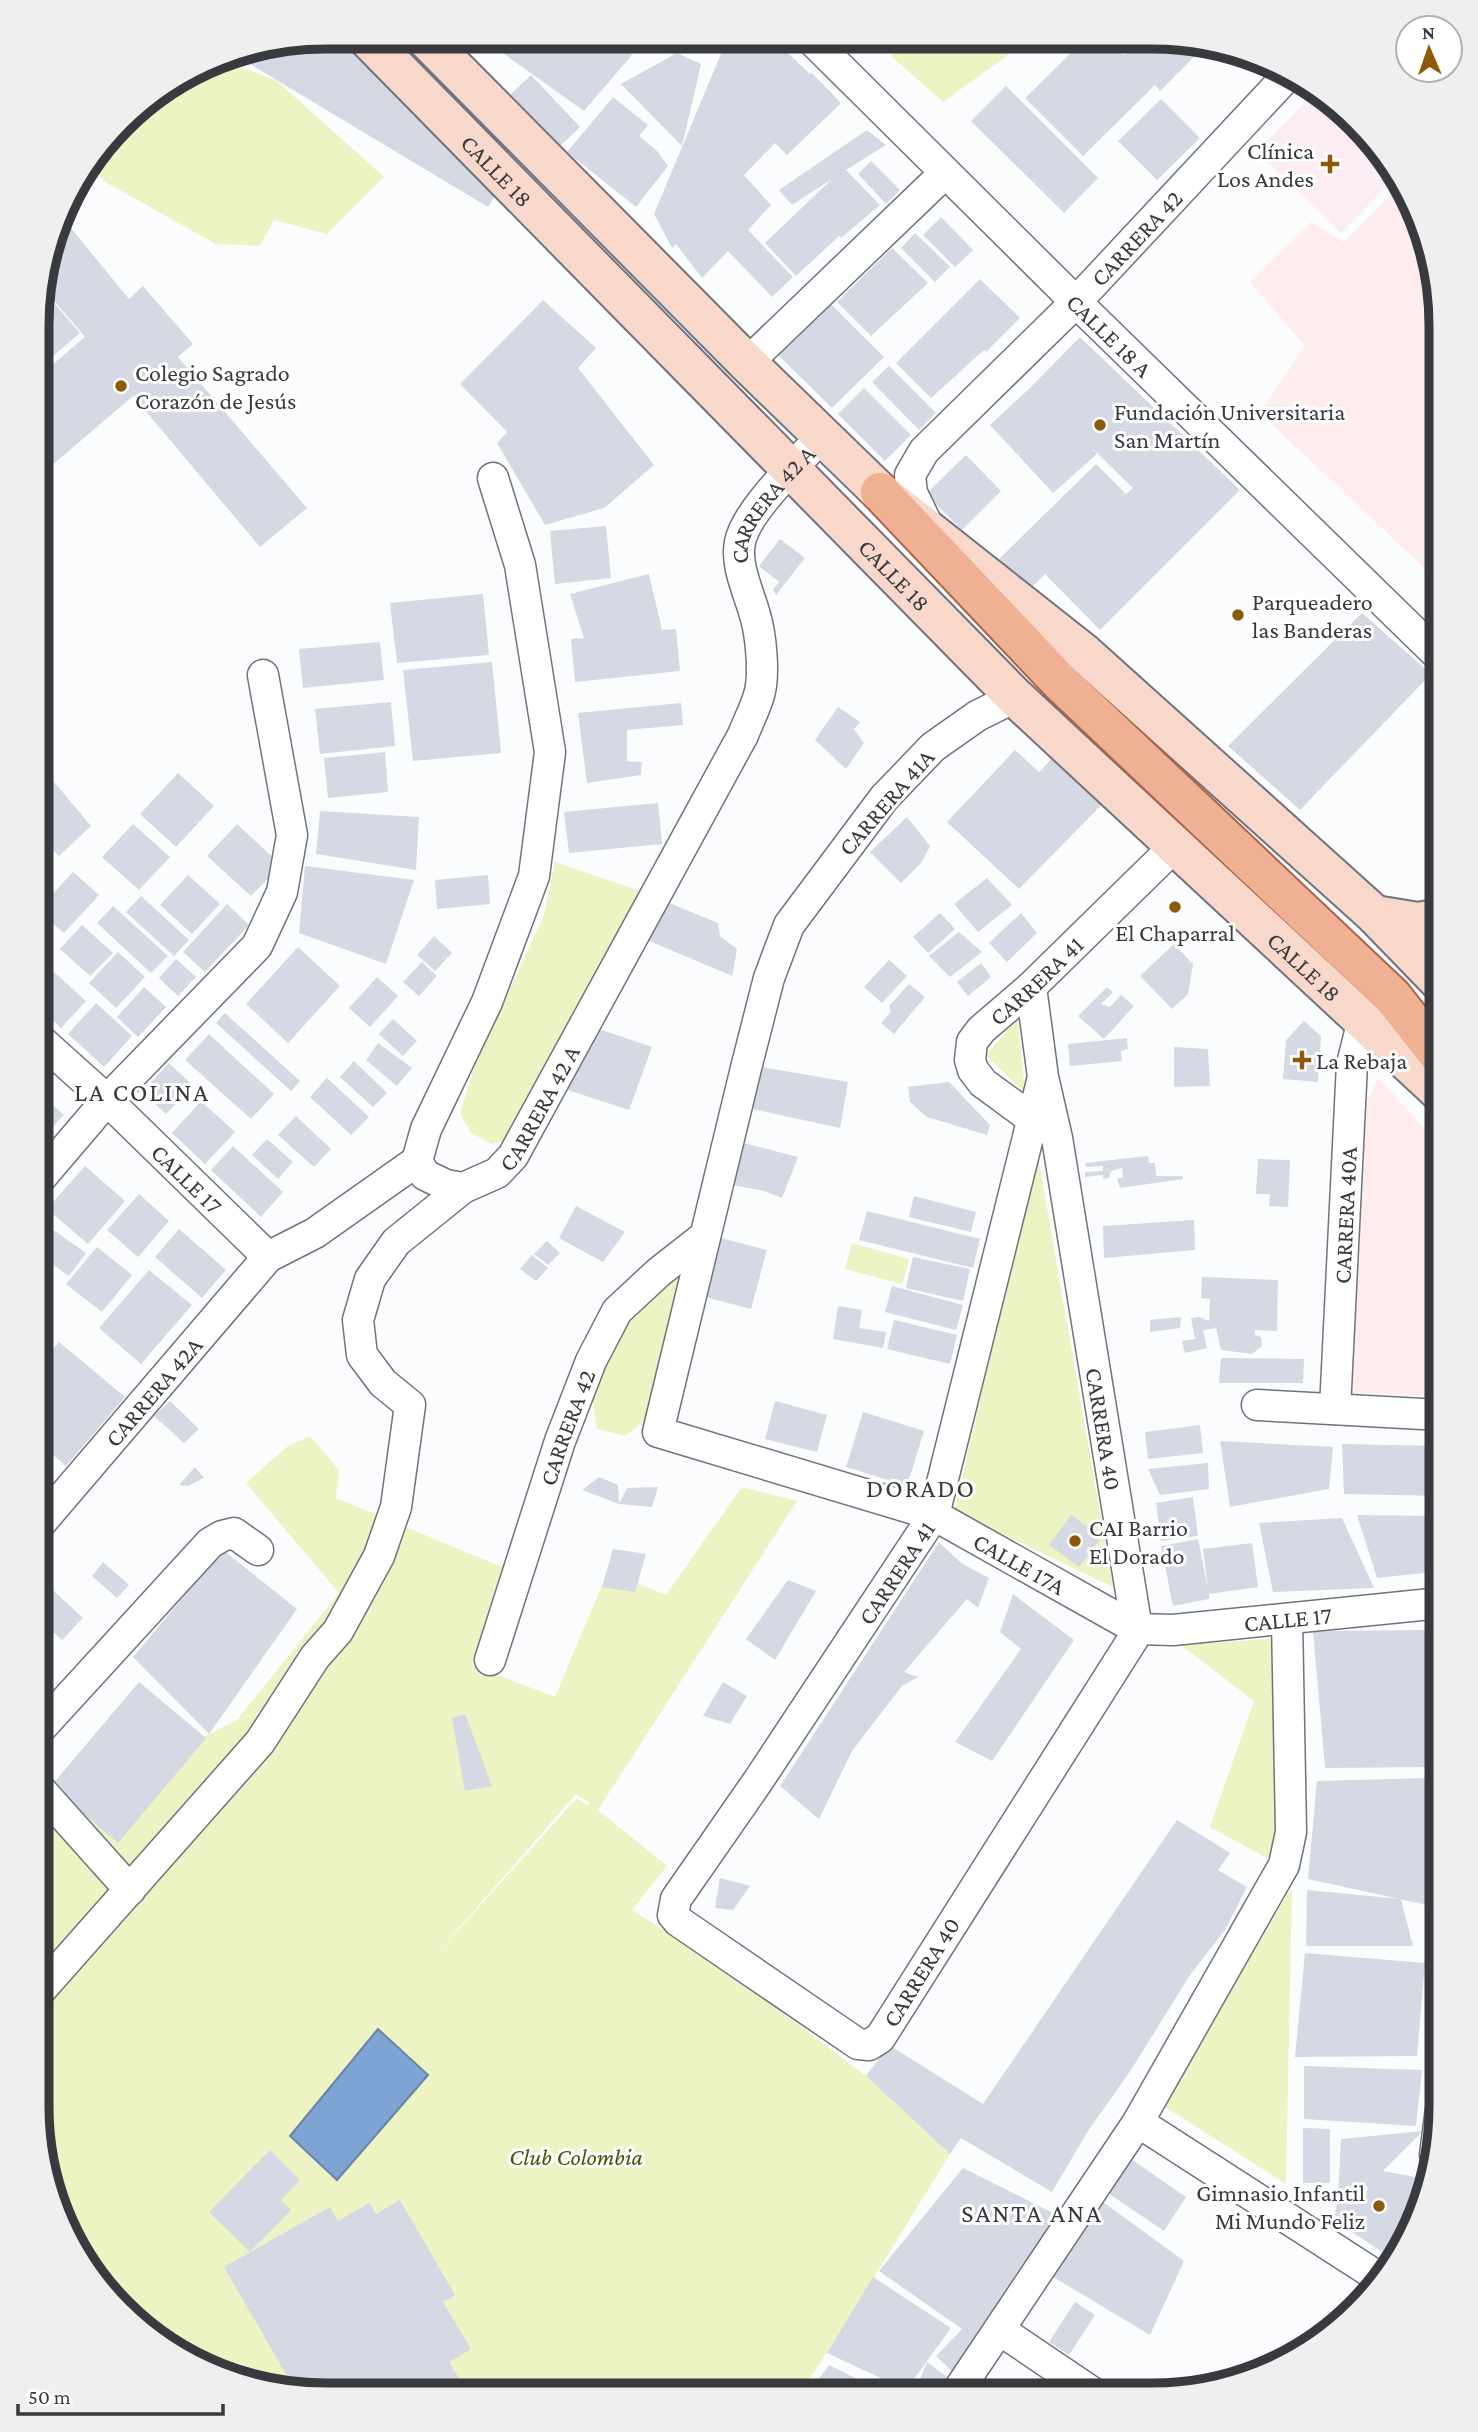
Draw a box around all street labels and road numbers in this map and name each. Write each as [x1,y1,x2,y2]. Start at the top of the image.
street label: CALLE 18 [456,129,538,212]
street label: CARRERA 42 [1085,184,1187,291]
street label: CALLE 18 A [1062,288,1158,383]
street label: CARRERA 42 A [725,439,820,565]
street label: CALLE 18 [853,533,936,616]
street label: CARRERA 41A [833,743,940,861]
street label: CALLE 18 [1262,926,1347,1007]
street label: CARRERA 41 [984,930,1088,1030]
street label: CARRERA 42 A [493,1040,585,1176]
street label: CALLE 17 [146,1138,228,1219]
street label: CARRERA 40A [1328,1146,1361,1284]
street label: CARRERA 42A [99,1331,207,1452]
street label: CARRERA 42 [533,1365,600,1489]
street label: CARRERA 40 [1081,1366,1128,1492]
street label: CARRERA 41 [852,1516,940,1629]
street label: CALLE 17A [969,1527,1070,1600]
street label: CALLE 17 [1243,1601,1333,1636]
street label: CARRERA 40 [877,1912,965,2032]

